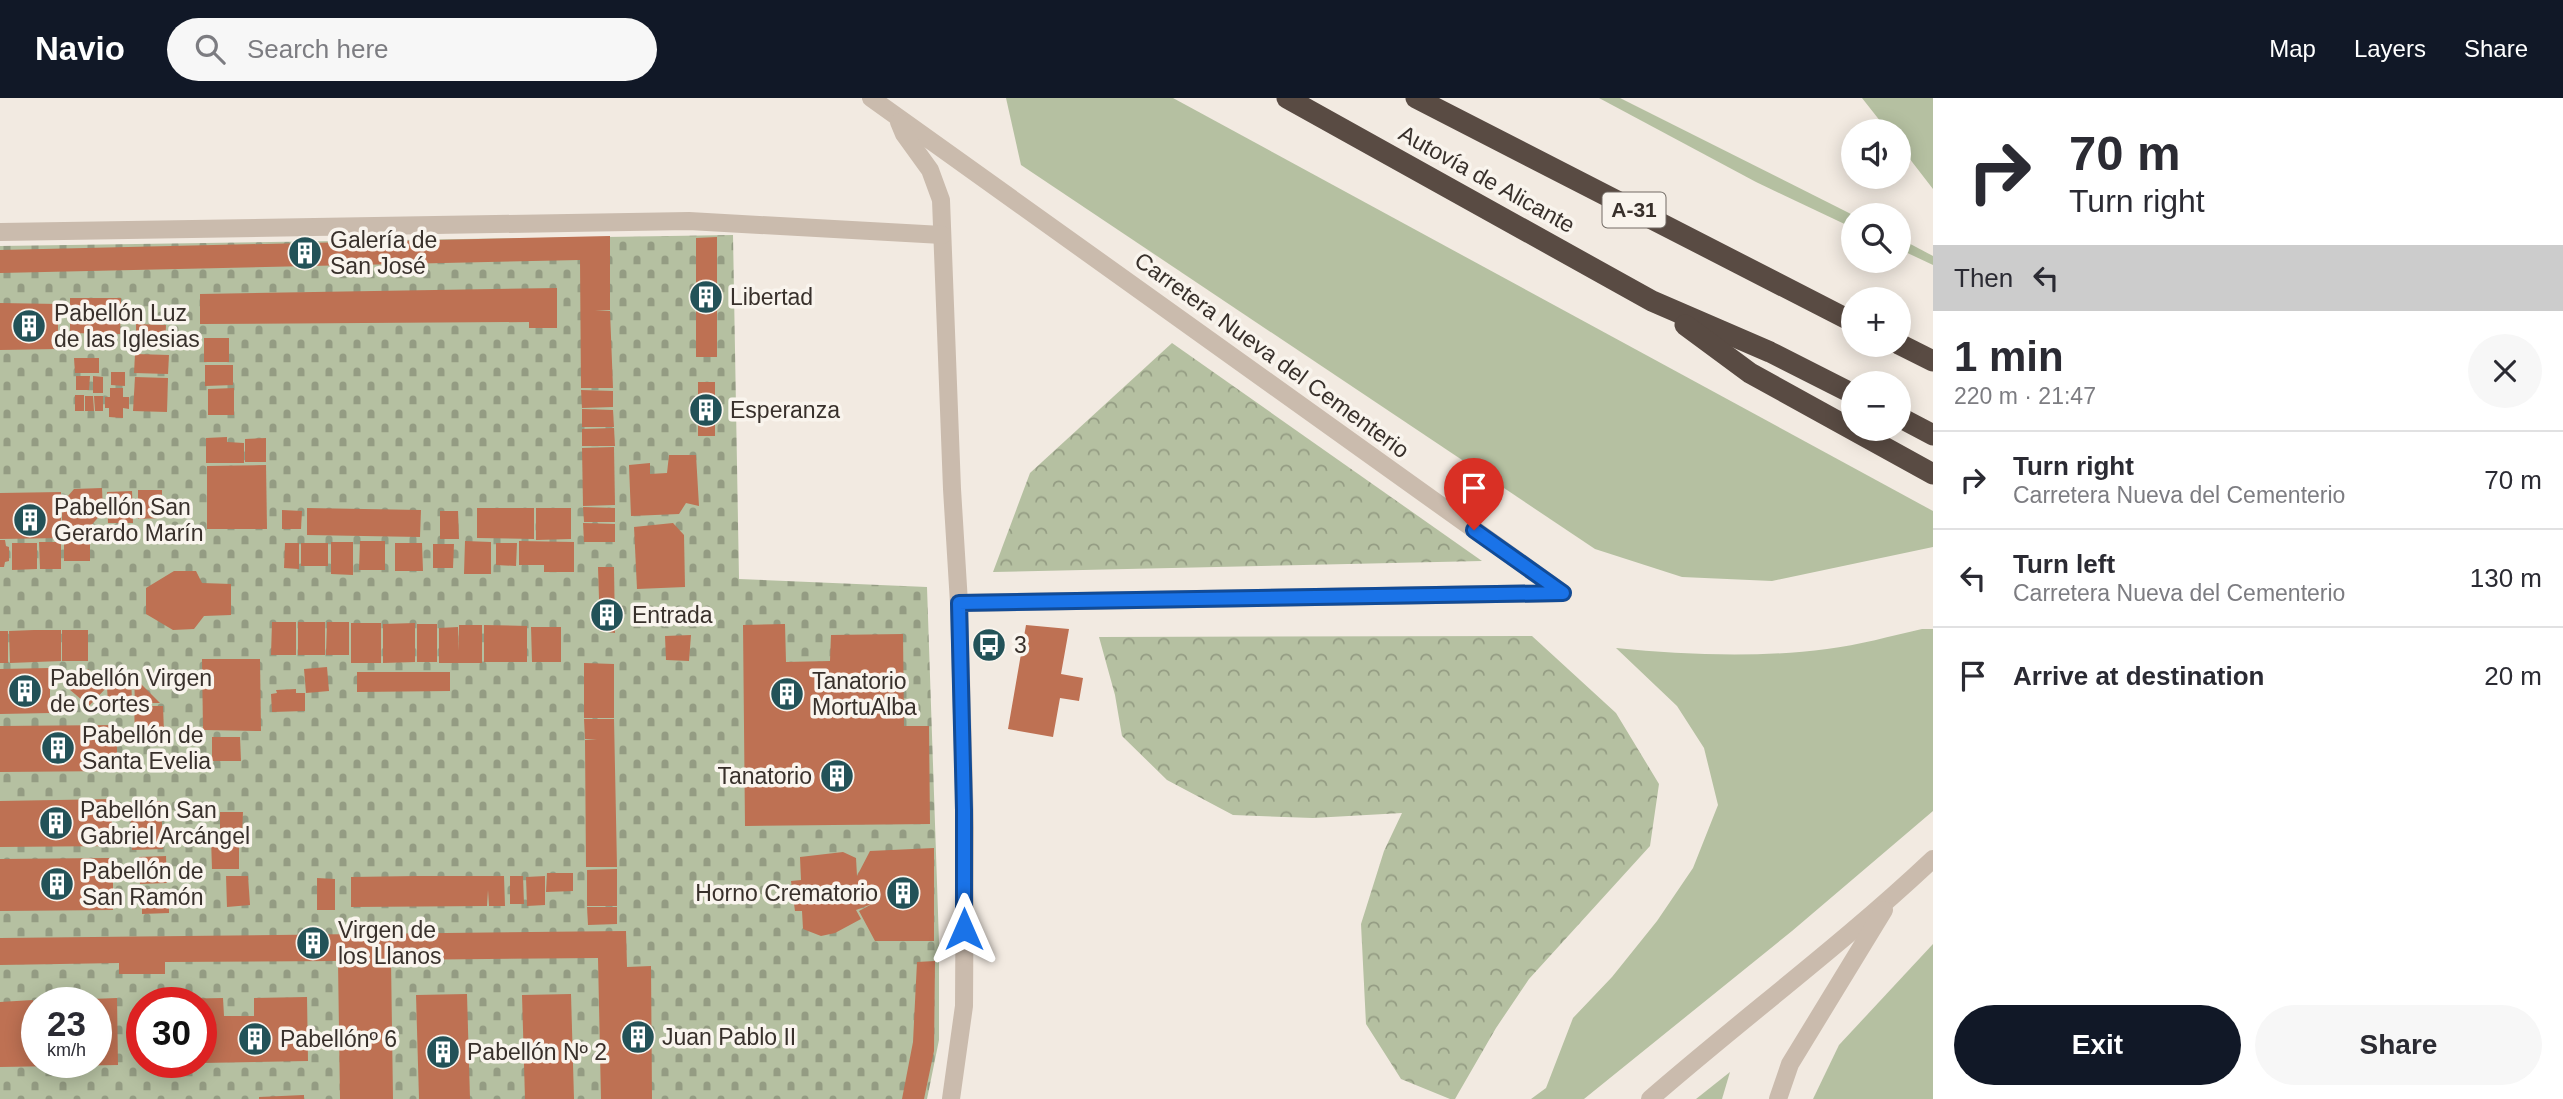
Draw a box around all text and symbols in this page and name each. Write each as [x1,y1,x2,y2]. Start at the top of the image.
search box [167,18,657,81]
text: Navio [35,30,125,67]
icon: search [191,30,229,68]
text: Search here [247,34,389,64]
text: Map [2269,35,2316,62]
text: Layers [2354,35,2426,62]
text: Share [2464,35,2528,62]
map controls [1841,119,1911,441]
button: sound [1841,119,1911,189]
street label: Autovía de Alicante [1395,120,1579,238]
icon: right [1954,126,2045,217]
text: 70 m [2069,126,2181,180]
text: Turn right [2069,183,2205,219]
road number: A-31 [1602,192,1666,228]
button: search [1841,203,1911,273]
place label: Galería de San José [330,227,437,279]
building icon: Galería de San José [286,234,324,272]
street label: Carretera Nueva del Cementerio [1130,247,1414,463]
icon: left [2027,259,2065,297]
text: Then [1954,263,2013,293]
building icon: Libertad [687,278,725,316]
place label: Libertad [730,284,813,310]
button: + [1841,287,1911,357]
place label: Pabellón Luz de las Iglesias [54,300,200,352]
building icon: Pabellón Luz de las Iglesias [10,307,48,345]
text: 1 min [1954,333,2064,380]
button: close [2468,334,2542,408]
button: − [1841,371,1911,441]
text: 220 m · 21:47 [1954,383,2096,409]
building icon: Esperanza [687,391,725,429]
place label: Esperanza [730,397,840,423]
text: Turn right [2013,451,2134,481]
pin [1444,458,1504,530]
icon: right [1954,461,1992,499]
text: 70 m [2484,465,2542,495]
icon: arrive [1455,469,1493,507]
text: Carretera Nueva del Cementerio [2013,482,2345,508]
place label: Pabellón San Gerardo Marín [54,494,204,546]
building icon: Pabellón San Gerardo Marín [11,501,49,539]
text: Turn left [2013,549,2115,579]
icon: left [1954,559,1992,597]
text: 130 m [2470,563,2542,593]
text: Carretera Nueva del Cementerio [2013,580,2345,606]
building icon: Entrada [588,596,626,634]
place label: Entrada [632,602,713,628]
bus stop icon: 3 [970,626,1008,664]
place label: 3 [1014,632,1027,658]
icon: arrive [1954,657,1992,695]
text: Arrive at destination [2013,661,2264,691]
text: 20 m [2484,661,2542,691]
place label: Pabellón Virgen de Cortes [50,665,212,717]
place label: Tanatorio MortuAlba [812,668,917,720]
building icon: Pabellón Virgen de Cortes [6,672,44,710]
building icon: Tanatorio MortuAlba [768,675,806,713]
place label: Pabellón de Santa Evelia [82,722,211,774]
building icon: Pabellón de Santa Evelia [39,729,77,767]
building icon: Tanatorio [818,757,856,795]
place label: Tanatorio [717,763,812,789]
place label: Pabellón San Gabriel Arcángel [80,797,250,849]
building icon: Pabellón San Gabriel Arcángel [37,804,75,842]
place label: Pabellón de San Ramón [82,858,204,910]
building icon: Pabellón de San Ramón [38,865,76,903]
building icon: Horno Crematorio [884,874,922,912]
place label: Horno Crematorio [695,880,878,906]
position arrow [927,892,1001,966]
place label: Virgen de los Llanos [338,917,442,969]
building icon: Virgen de los Llanos [294,924,332,962]
speed limit sign: 30 [126,987,217,1078]
text: 23 [47,1004,86,1043]
button: Exit [1954,1005,2241,1085]
button: Share [2255,1005,2542,1085]
building icon: Juan Pablo II [619,1018,657,1056]
building icon: Pabellónº 6 [236,1020,274,1058]
place label: Juan Pablo II [662,1024,796,1050]
place label: Pabellónº 6 [280,1026,397,1052]
building icon: Pabellón Nº 2 [424,1033,462,1071]
place label: Pabellón Nº 2 [467,1039,607,1065]
text: km/h [47,1040,86,1060]

